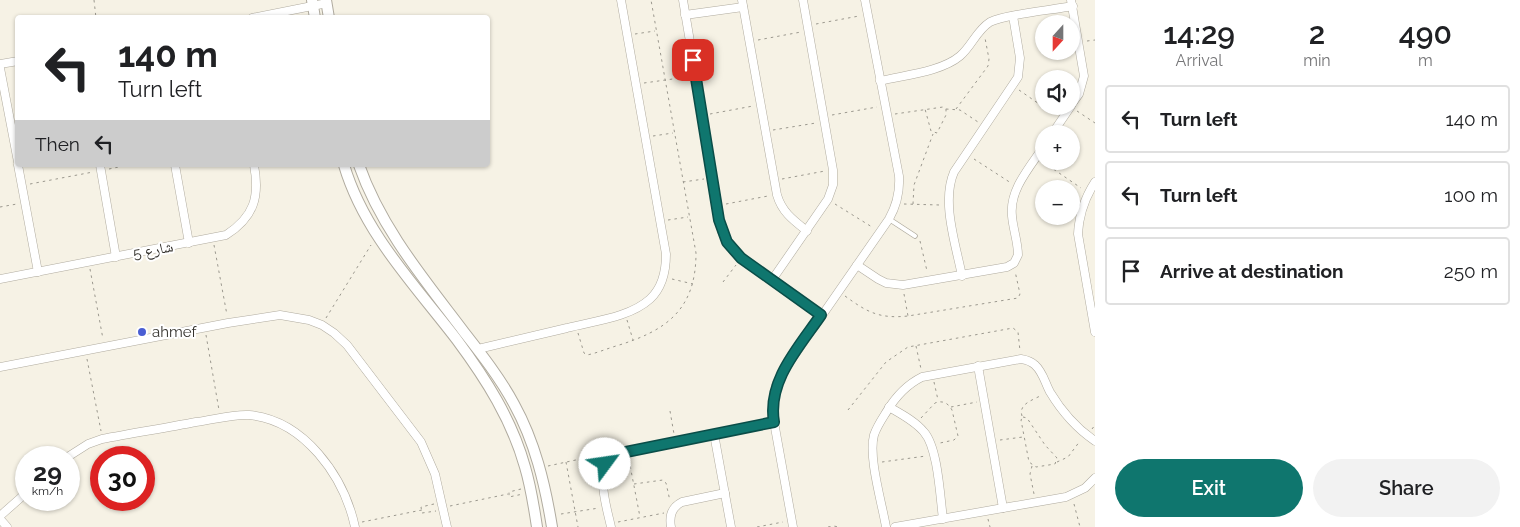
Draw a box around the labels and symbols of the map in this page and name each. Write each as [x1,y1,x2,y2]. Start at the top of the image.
north arrow [1035,15,1080,60]
pin [672,39,714,81]
street label: شارع 5 [131,237,175,264]
place label: ahmef [152,323,197,341]
marker: ahmef [136,326,148,338]
position arrow [578,437,630,489]
speed limit sign: 30 [90,446,155,511]

